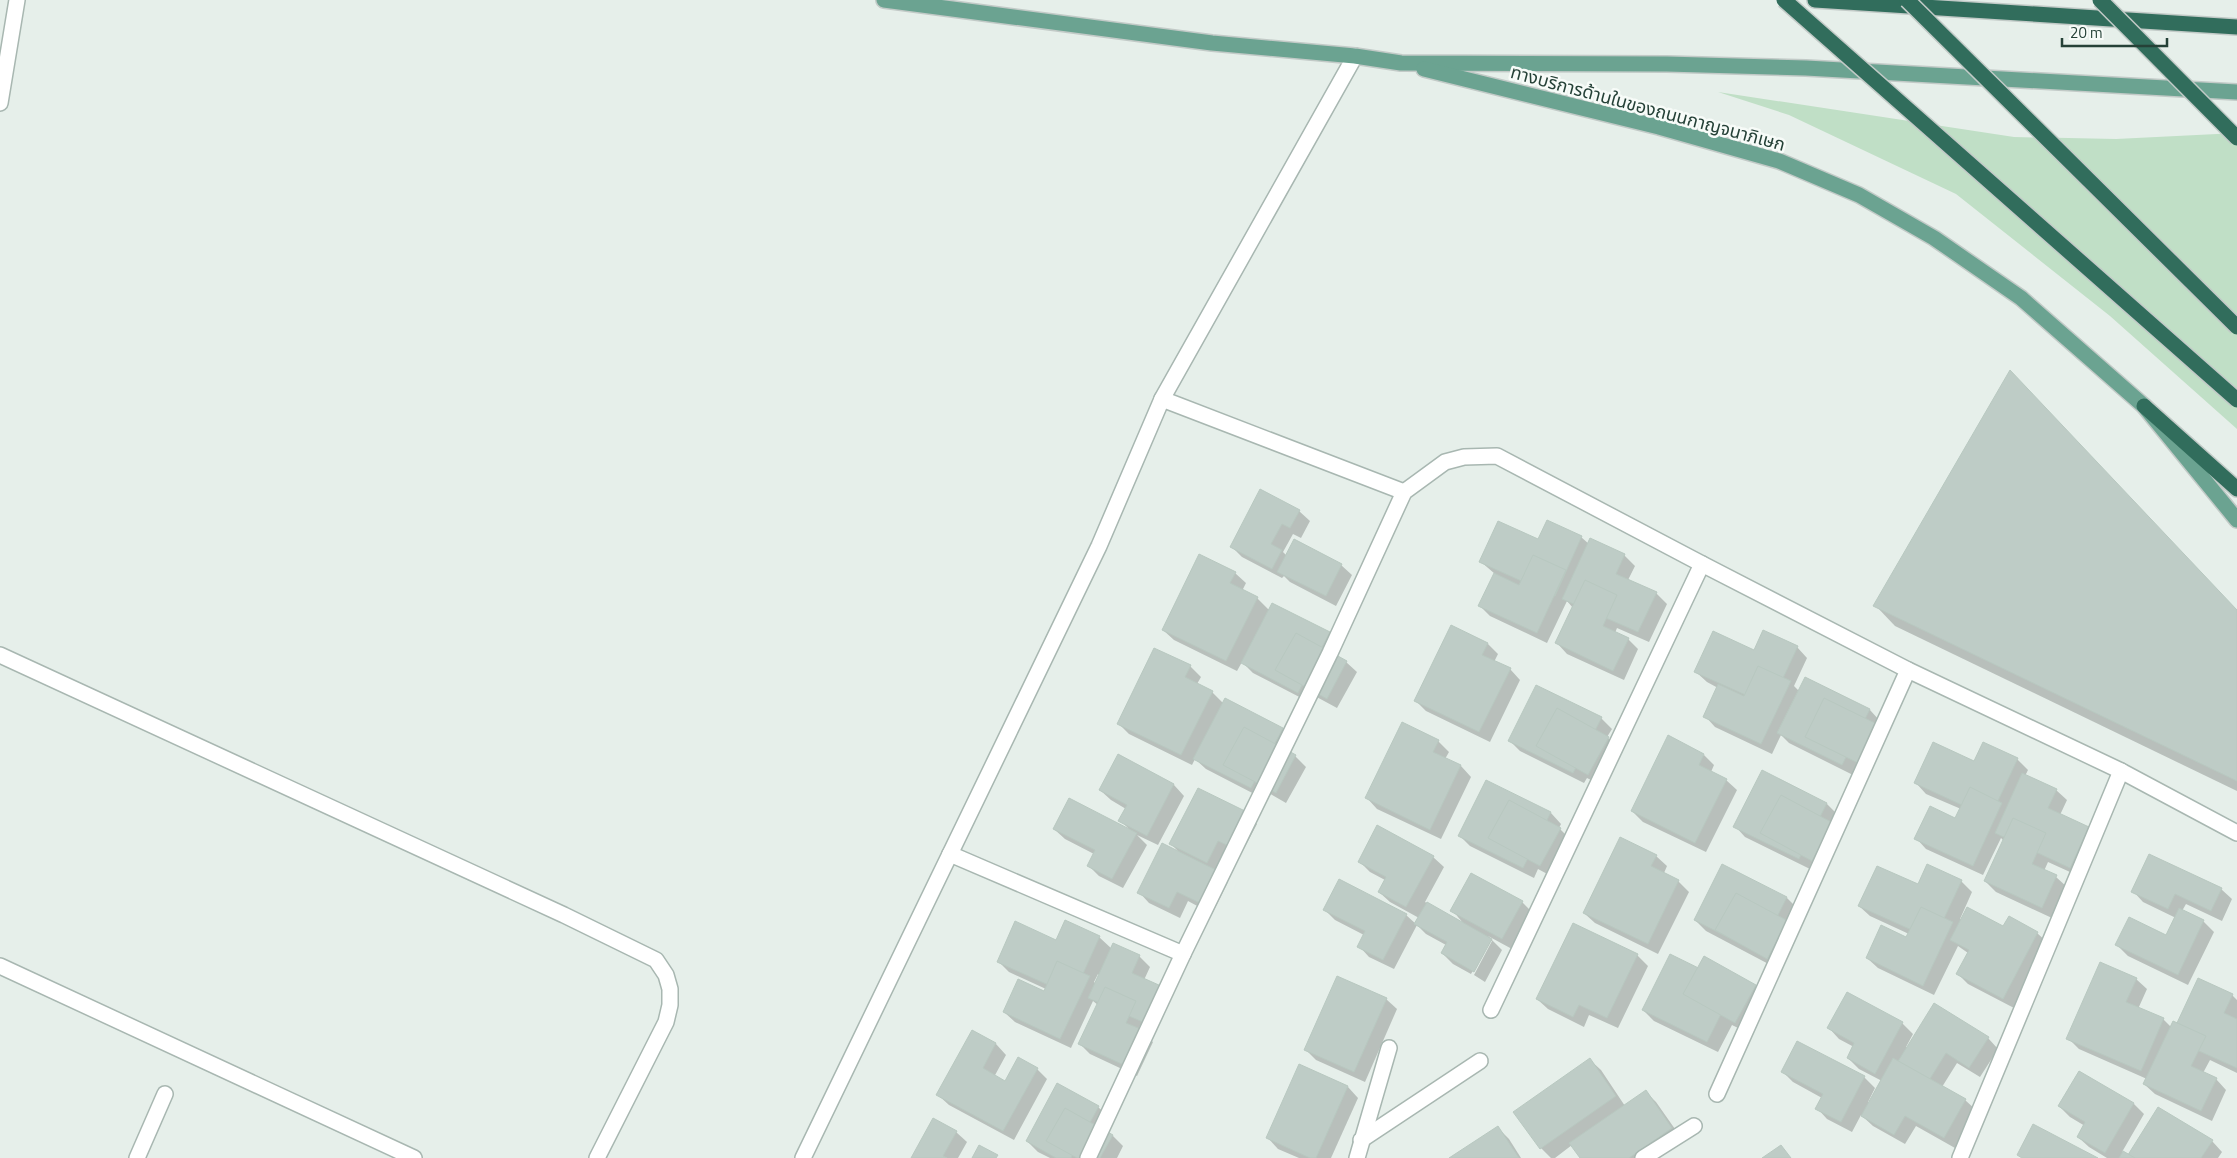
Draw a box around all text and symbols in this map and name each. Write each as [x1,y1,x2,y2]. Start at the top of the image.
scale bar [2062,15,2167,47]
text: 20 m [2070,21,2103,44]
street label: ทางบริการด้านในของถนนกาญจนาภิเษก [1508,58,1788,158]

